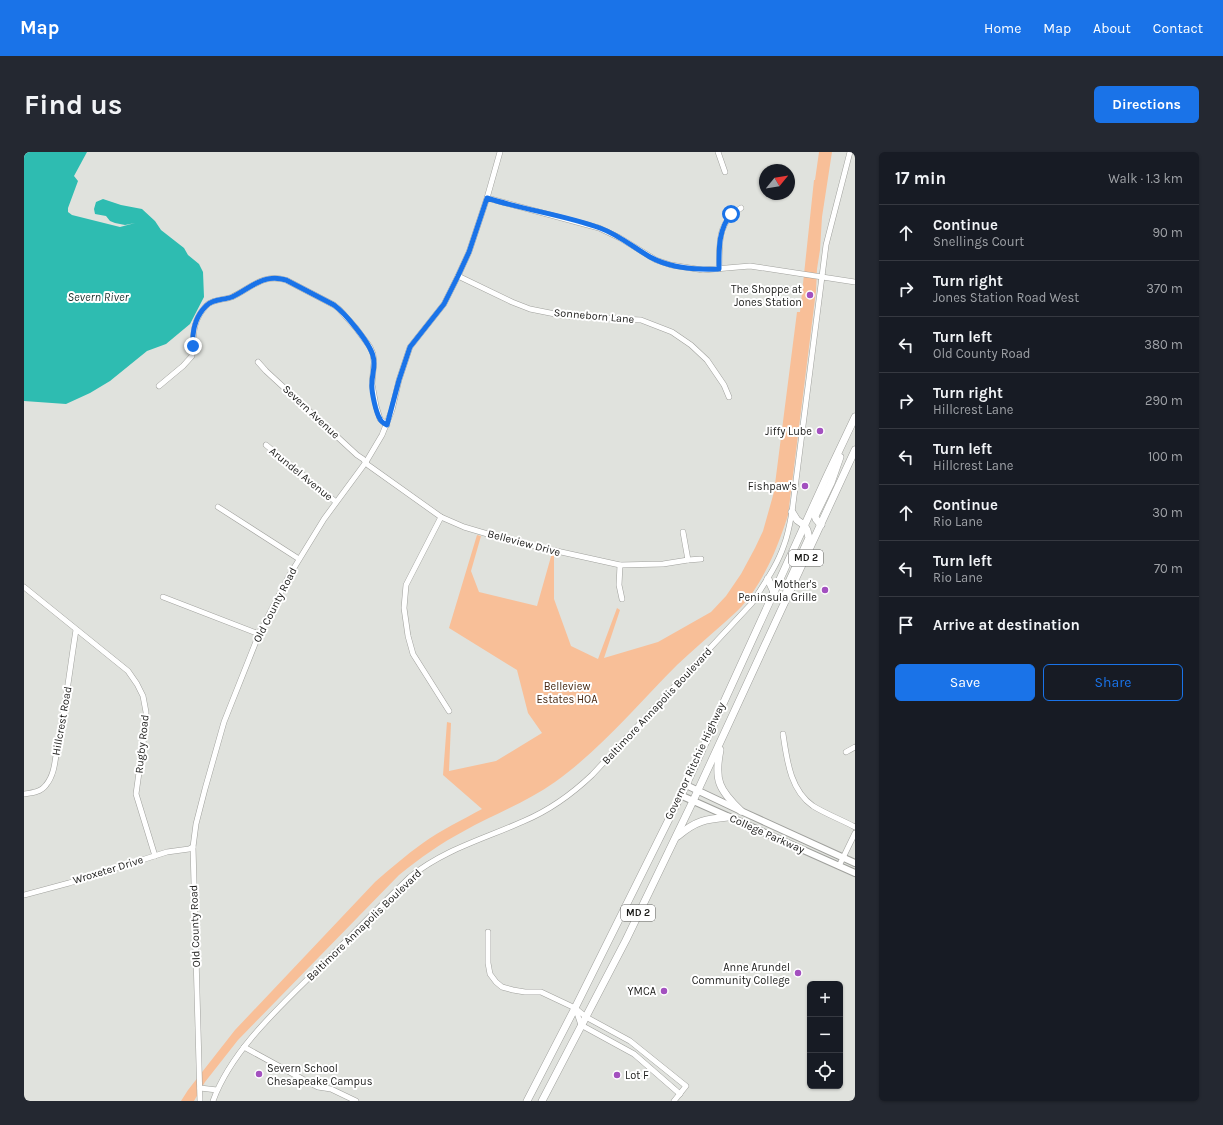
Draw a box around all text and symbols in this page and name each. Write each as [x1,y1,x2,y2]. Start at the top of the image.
text: Map [20,17,59,39]
text: Home [984,20,1021,37]
text: Map [1043,20,1071,37]
text: About [1093,20,1131,37]
text: Contact [1153,20,1203,37]
button: Directions [1094,86,1199,123]
text: Find us [24,88,123,121]
north arrow [759,164,795,200]
text: 17 min [895,168,946,188]
text: Walk · 1.3 km [1108,171,1183,186]
route start [722,205,740,223]
text: Continue [933,216,998,234]
icon: ahead [895,222,917,244]
text: 90 m [1152,225,1183,240]
text: Snellings Court [933,234,1024,249]
text: Turn right [933,272,1003,290]
icon: right [895,278,917,300]
text: 370 m [1146,281,1183,296]
place label: The Shoppe at Jones Station [731,283,802,309]
water label: Severn River [67,290,129,304]
marker: The Shoppe at Jones Station [805,290,815,300]
text: Jones Station Road West [933,290,1079,305]
street label: Sonneborn Lane [553,306,635,326]
text: Turn left [933,328,992,346]
icon: left [895,334,917,356]
route end [184,337,202,355]
text: 380 m [1144,337,1183,352]
text: Old County Road [933,346,1031,361]
street label: Severn Avenue [280,382,342,442]
text: Turn right [933,384,1003,402]
icon: right [895,390,917,412]
text: 290 m [1145,393,1183,408]
text: Hillcrest Lane [933,402,1014,417]
place label: Jiffy Lube [765,425,812,438]
marker: Jiffy Lube [815,426,825,436]
text: Turn left [933,440,992,458]
street label: Arundel Avenue [267,445,336,504]
icon: left [895,446,917,468]
text: 100 m [1148,449,1183,464]
text: Hillcrest Lane [933,458,1014,473]
place label: Fishpaw's [748,480,797,493]
marker: Fishpaw's [800,481,810,491]
text: Continue [933,496,998,514]
icon: ahead [895,502,917,524]
text: 30 m [1152,505,1183,520]
text: Rio Lane [933,514,983,529]
street label: Belleview Drive [486,527,562,559]
road number: MD 2 [789,550,823,566]
text: Turn left [933,552,992,570]
icon: left [895,558,917,580]
text: 70 m [1154,561,1183,576]
street label: Old County Road [250,565,300,645]
text: Rio Lane [933,570,983,585]
place label: Mother's Peninsula Grille [738,578,817,604]
marker: Mother's Peninsula Grille [820,585,830,595]
icon: arrive [895,614,917,636]
text: Arrive at destination [933,616,1080,634]
street label: Baltimore Annapolis Boulevard [599,645,715,767]
button: Save [895,664,1035,701]
button: Share [1043,664,1183,701]
park label: Belleview Estates HOA [536,680,598,706]
street label: Hillcrest Road [50,685,74,757]
street label: Governor Ritchie Highway [662,700,728,822]
street label: Rugby Road [132,714,152,774]
street label: College Parkway [728,812,806,856]
street label: Wroxeter Drive [71,853,145,887]
street label: Baltimore Annapolis Boulevard [304,866,424,984]
street label: Old County Road [187,885,203,967]
road number: MD 2 [621,905,655,921]
place label: Anne Arundel Community College [692,961,790,987]
marker: Anne Arundel Community College [793,968,803,978]
map controls [807,981,843,1089]
button: + [807,981,843,1017]
place label: YMCA [628,985,657,998]
marker: YMCA [659,986,669,996]
button: − [807,1017,843,1053]
button: locate [807,1053,843,1089]
place label: Severn School Chesapeake Campus [267,1062,373,1088]
marker: Severn School Chesapeake Campus [254,1069,264,1079]
place label: Lot F [625,1069,649,1082]
marker: Lot F [612,1070,622,1080]

